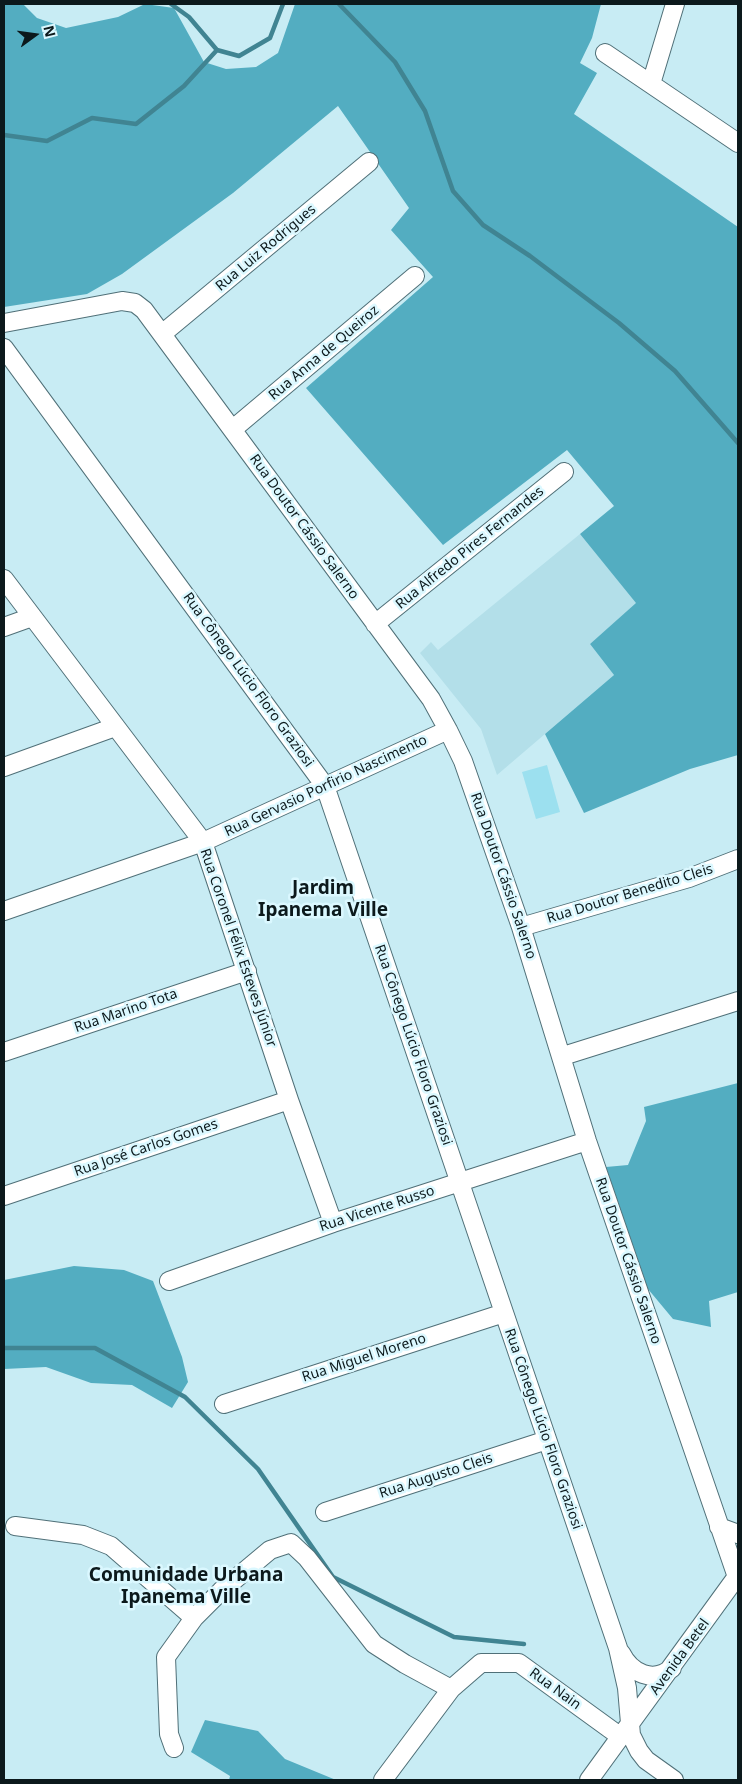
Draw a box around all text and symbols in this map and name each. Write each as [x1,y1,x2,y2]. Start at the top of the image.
north arrow [10,10,60,60]
text: N [39,23,61,39]
street label: Rua Luiz Rodrigues [212,201,320,295]
street label: Rua Anna de Queiroz [266,302,382,404]
street label: Rua Doutor Cássio Salerno [246,451,362,603]
street label: Rua Alfredo Pires Fernandes [393,483,547,613]
street label: Rua Cônego Lúcio Floro Graziosi [179,590,317,770]
street label: Rua Gervasio Porfirio Nascimento [222,732,430,840]
street label: Rua Doutor Cássio Salerno [467,791,539,961]
street label: Rua Coronel Félix Esteves Júnior [196,847,280,1049]
street label: Rua Doutor Benedito Cleis [545,861,715,927]
district label: Jardim Ipanema Ville [258,878,388,922]
street label: Rua Cônego Lúcio Floro Graziosi [371,942,455,1148]
street label: Rua Marino Tota [72,986,180,1036]
street label: Rua José Carlos Gomes [72,1116,220,1180]
street label: Rua Doutor Cássio Salerno [592,1176,664,1346]
street label: Rua Vicente Russo [317,1182,437,1236]
street label: Rua Cônego Lúcio Floro Graziosi [501,1326,585,1532]
street label: Rua Miguel Moreno [300,1330,428,1386]
street label: Rua Augusto Cleis [377,1450,495,1502]
district label: Comunidade Urbana Ipanema Ville [89,1565,283,1609]
street label: Avenida Betel [647,1616,713,1698]
street label: Rua Nain [526,1665,584,1713]

